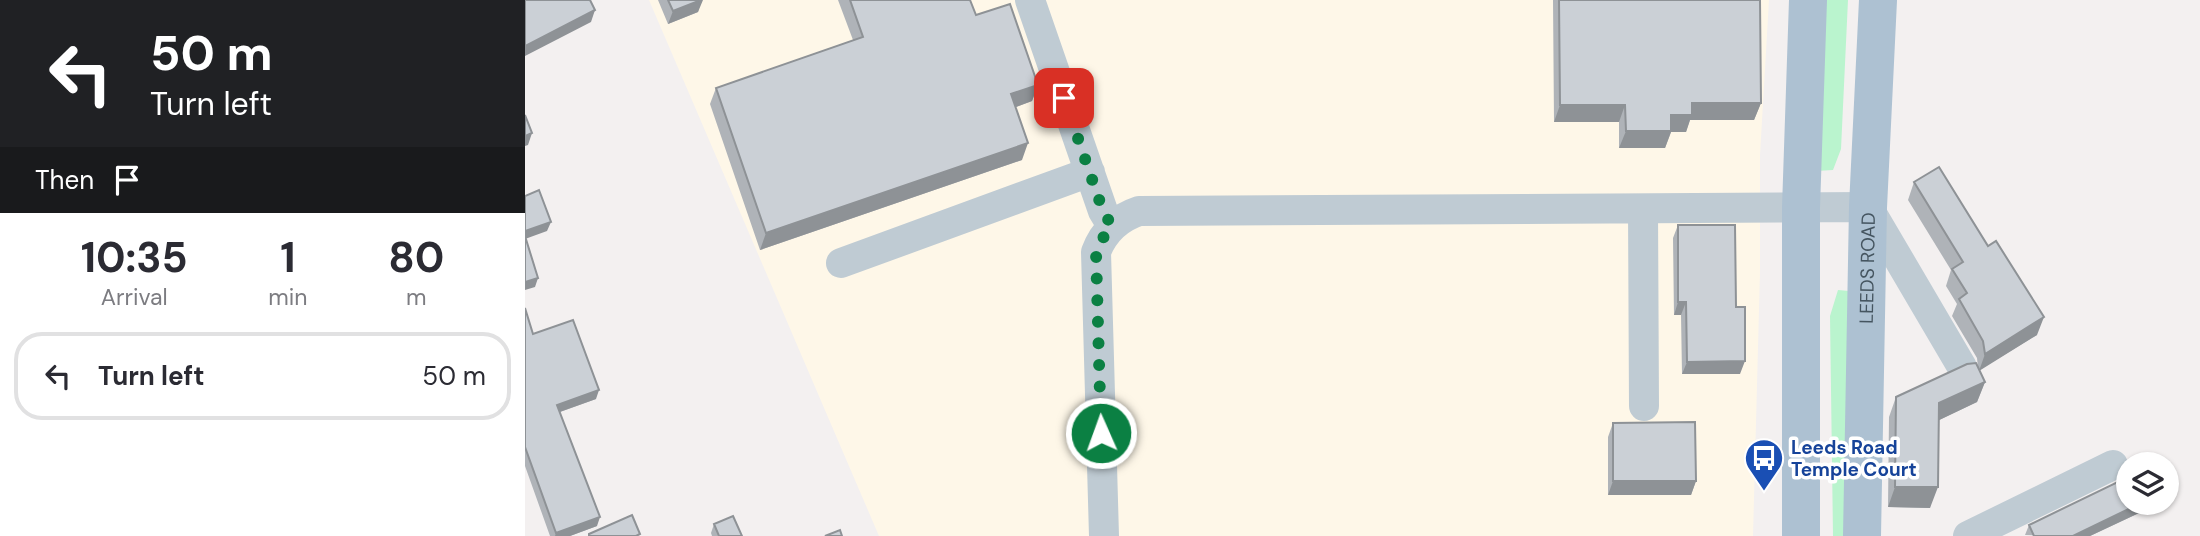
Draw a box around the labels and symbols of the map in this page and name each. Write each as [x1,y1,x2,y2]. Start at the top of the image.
pin [1034,68,1094,128]
street label: LEEDS ROAD [1853,212,1880,324]
position arrow [1064,396,1138,470]
place label: Leeds Road Temple Court [1791,435,1917,482]
bus stop icon: Leeds Road Temple Court [1743,437,1785,492]

